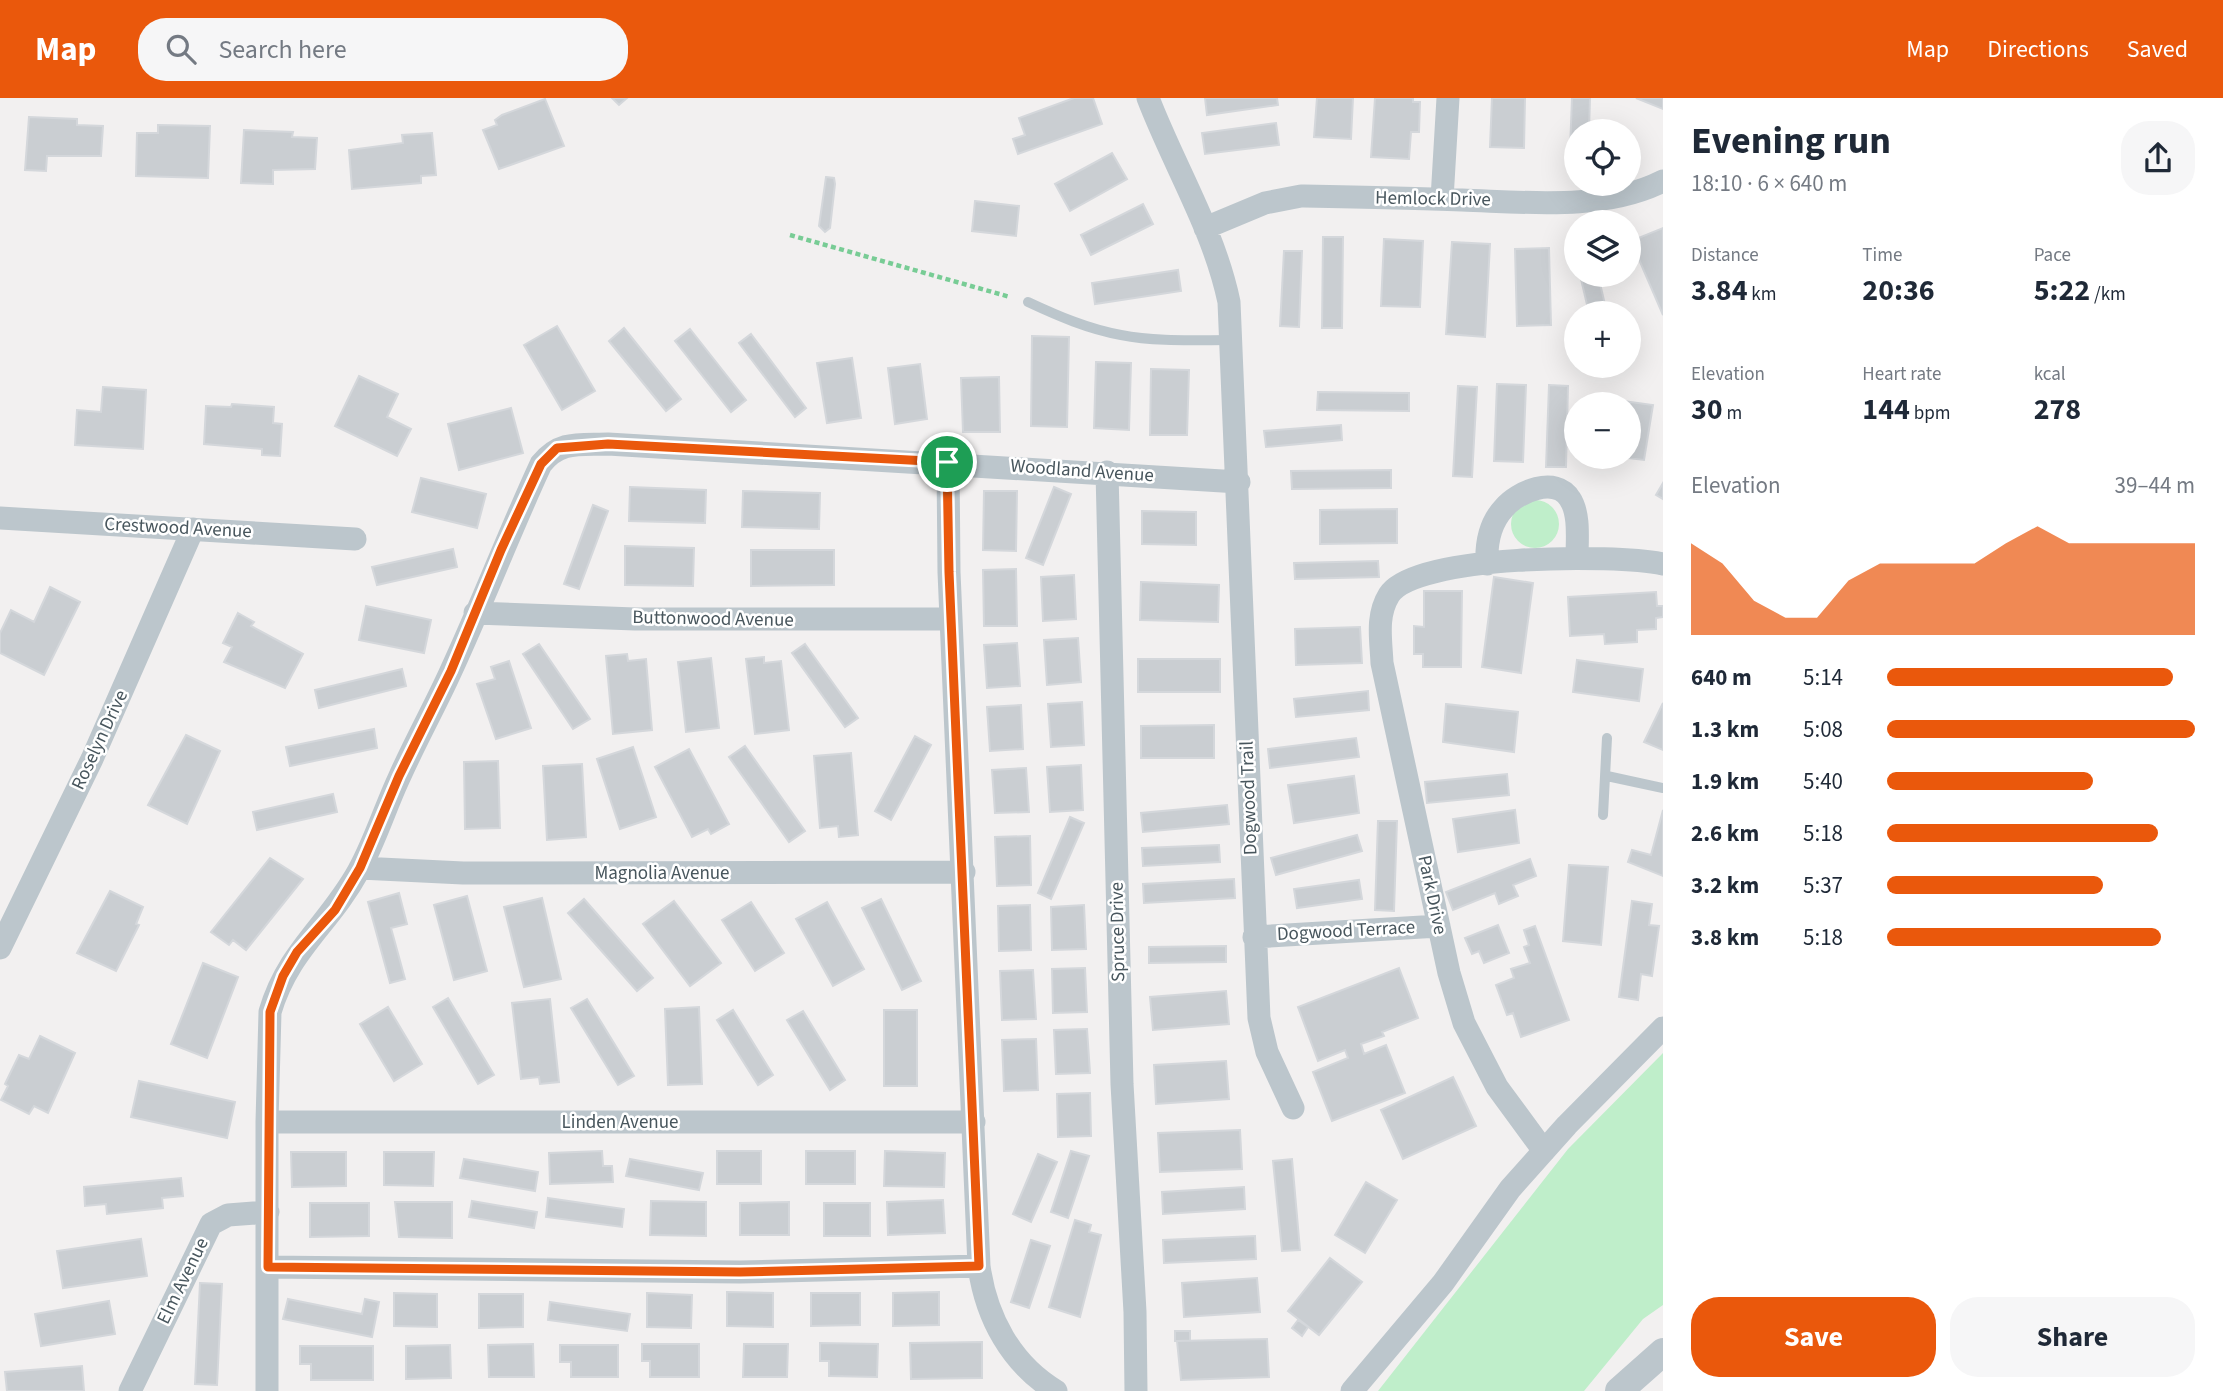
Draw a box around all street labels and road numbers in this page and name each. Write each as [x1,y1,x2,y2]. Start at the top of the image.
street label: Hemlock Drive [1375,184,1491,214]
street label: Woodland Avenue [1009,453,1155,489]
street label: Crestwood Avenue [104,511,252,545]
street label: Buttonwood Avenue [632,604,794,634]
street label: Roselyn Drive [65,686,135,794]
street label: Dogwood Trail [1234,740,1264,856]
street label: Park Drive [1410,853,1454,937]
street label: Magnolia Avenue [594,860,730,887]
street label: Spruce Drive [1104,882,1132,982]
street label: Dogwood Terrace [1276,914,1416,948]
street label: Linden Avenue [561,1109,679,1136]
street label: Elm Avenue [150,1233,216,1329]

